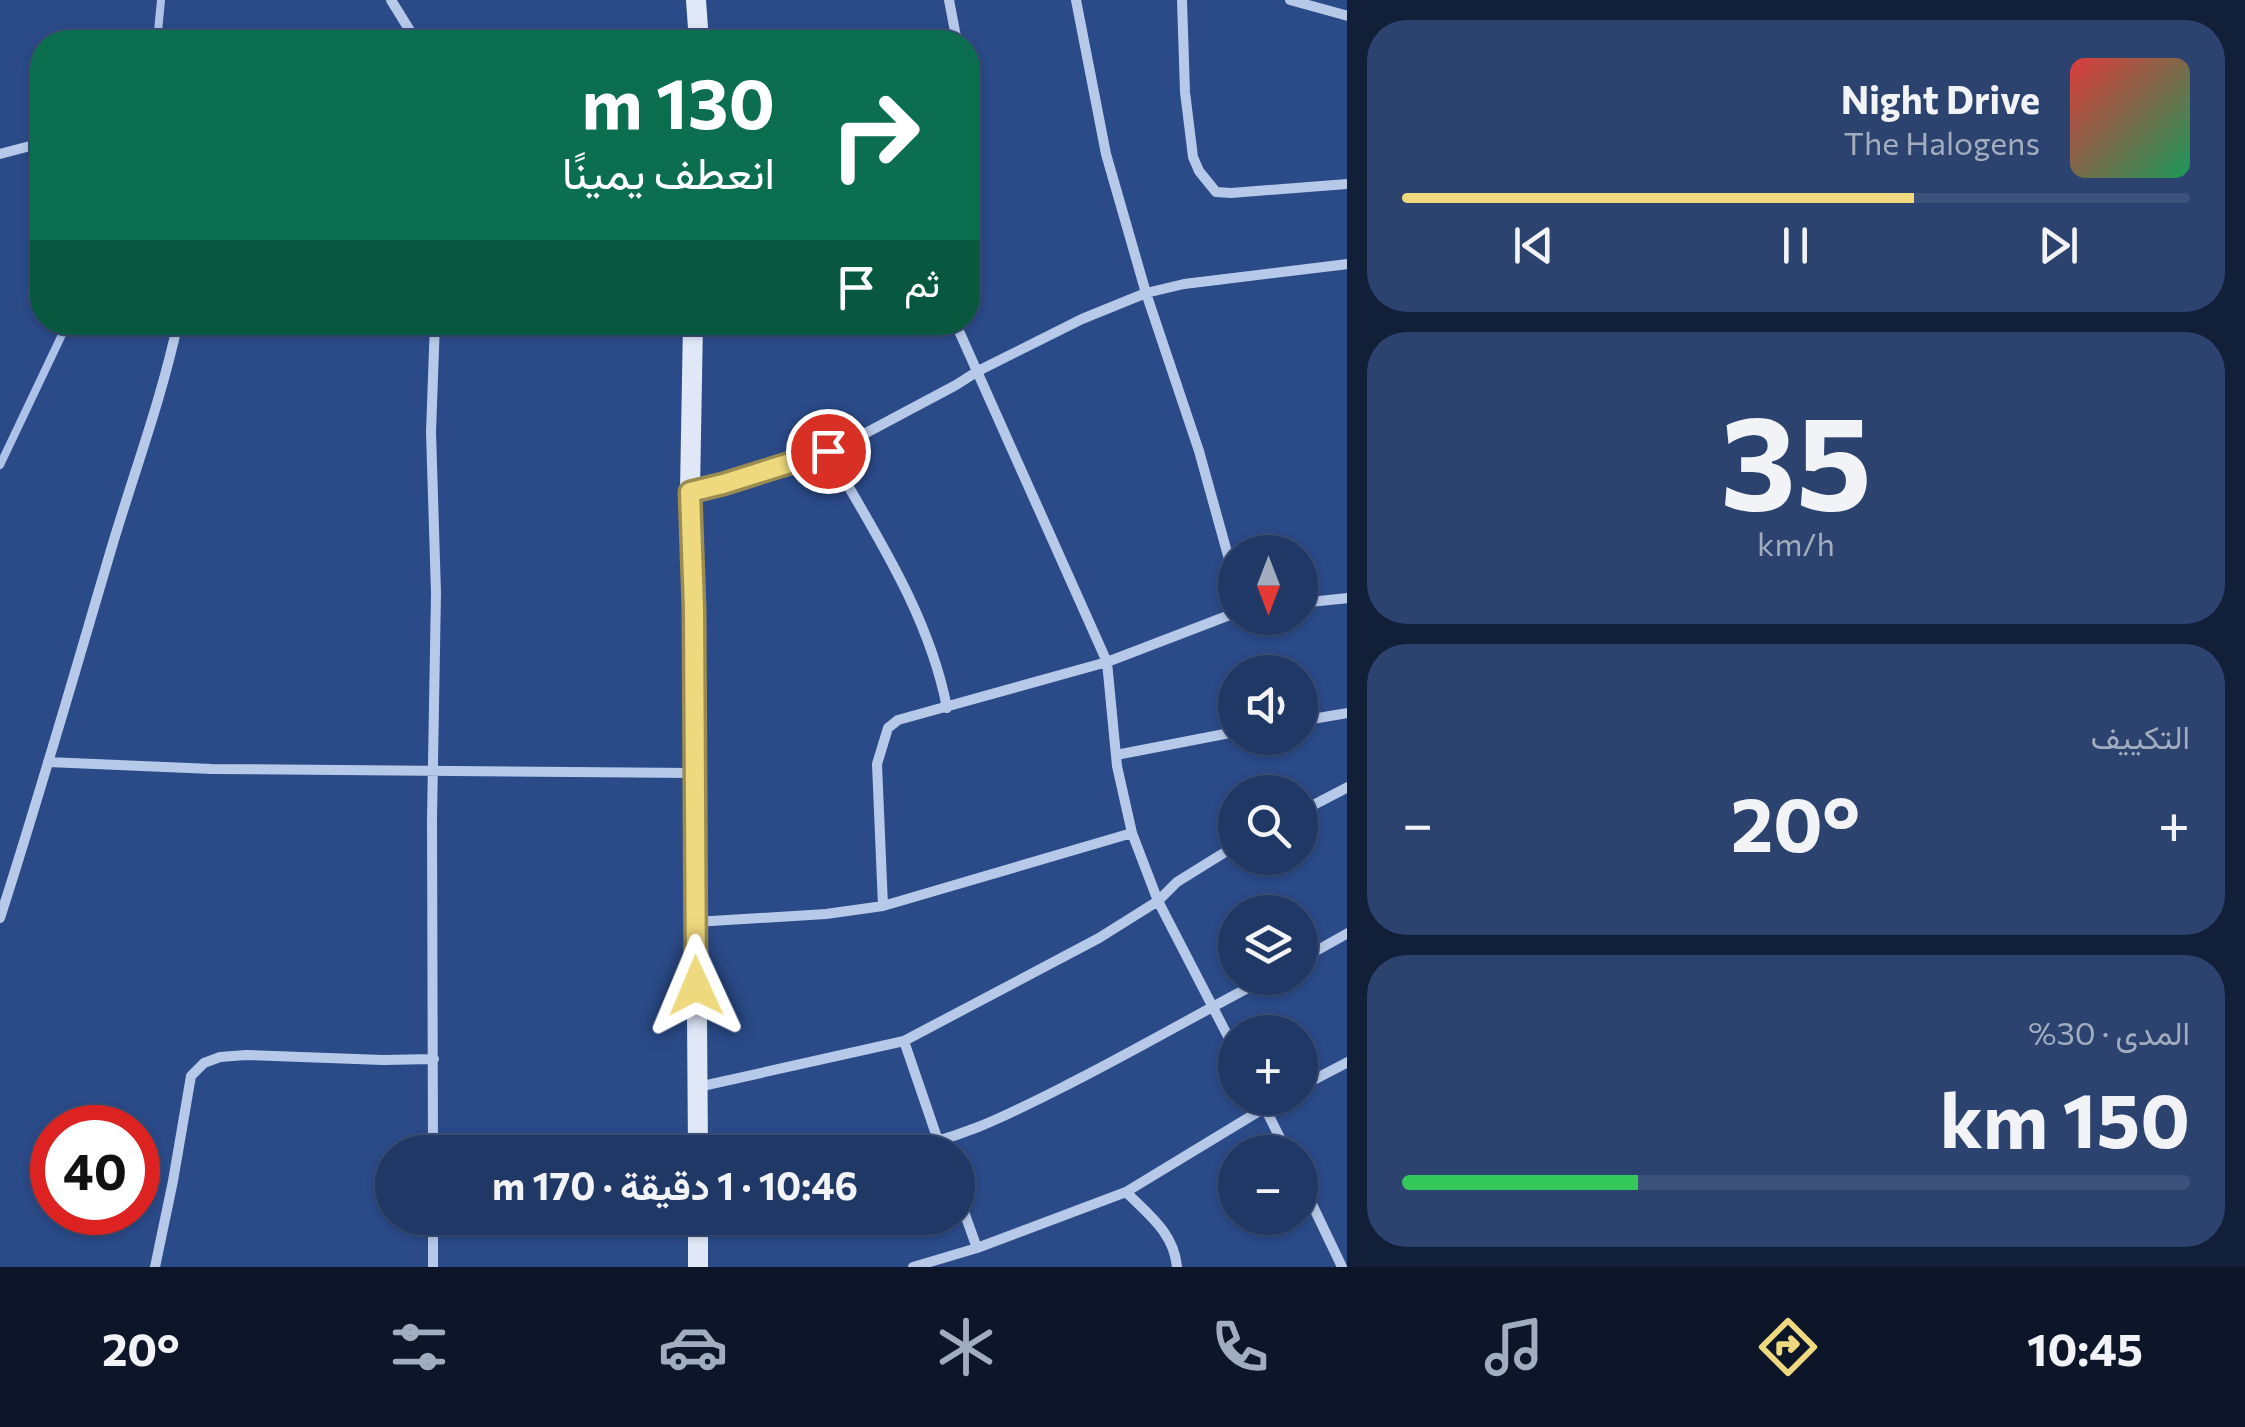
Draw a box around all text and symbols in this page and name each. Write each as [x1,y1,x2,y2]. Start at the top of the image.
text: 130 m [582,58,775,143]
icon: right [810,70,940,200]
text: Night Drive [1841,75,2040,122]
text: The Halogens [1843,122,2040,162]
text: انعطف يمينًا [562,143,775,198]
icon: previous [1506,218,1561,273]
icon: pause [1768,218,1823,273]
icon: next [2031,218,2086,273]
text: ثم [904,258,940,305]
icon: arrive [829,260,884,315]
text: 35 [1720,378,1872,537]
pin [786,409,871,494]
icon: arrive [801,424,856,479]
text: km/h [1757,523,1835,563]
north arrow [1218,535,1318,635]
map controls [1218,535,1318,1235]
button: sound [1218,655,1318,755]
text: التكييف [2091,716,2190,756]
button: search [1218,775,1318,875]
text: 20° [1731,776,1860,867]
text: − [1402,788,1433,855]
text: + [2158,788,2190,855]
button: layers [1218,895,1318,995]
position arrow [644,934,748,1038]
text: المدى · 30% [2028,1012,2190,1052]
button: + [1218,1015,1318,1115]
text: 150 km [1940,1072,2190,1163]
speed limit sign: 40 [30,1105,160,1235]
button: − [1218,1135,1318,1235]
text: 10:46 · 1 دقيقة · 170 m [492,1161,858,1208]
icon: filters [384,1312,454,1382]
icon: car [658,1312,728,1382]
icon: climate [931,1312,1001,1382]
icon: phone [1205,1312,1275,1382]
icon: music [1479,1312,1549,1382]
icon: directions [1753,1312,1823,1382]
text: 20° [102,1320,180,1375]
text: 10:45 [2027,1320,2143,1375]

